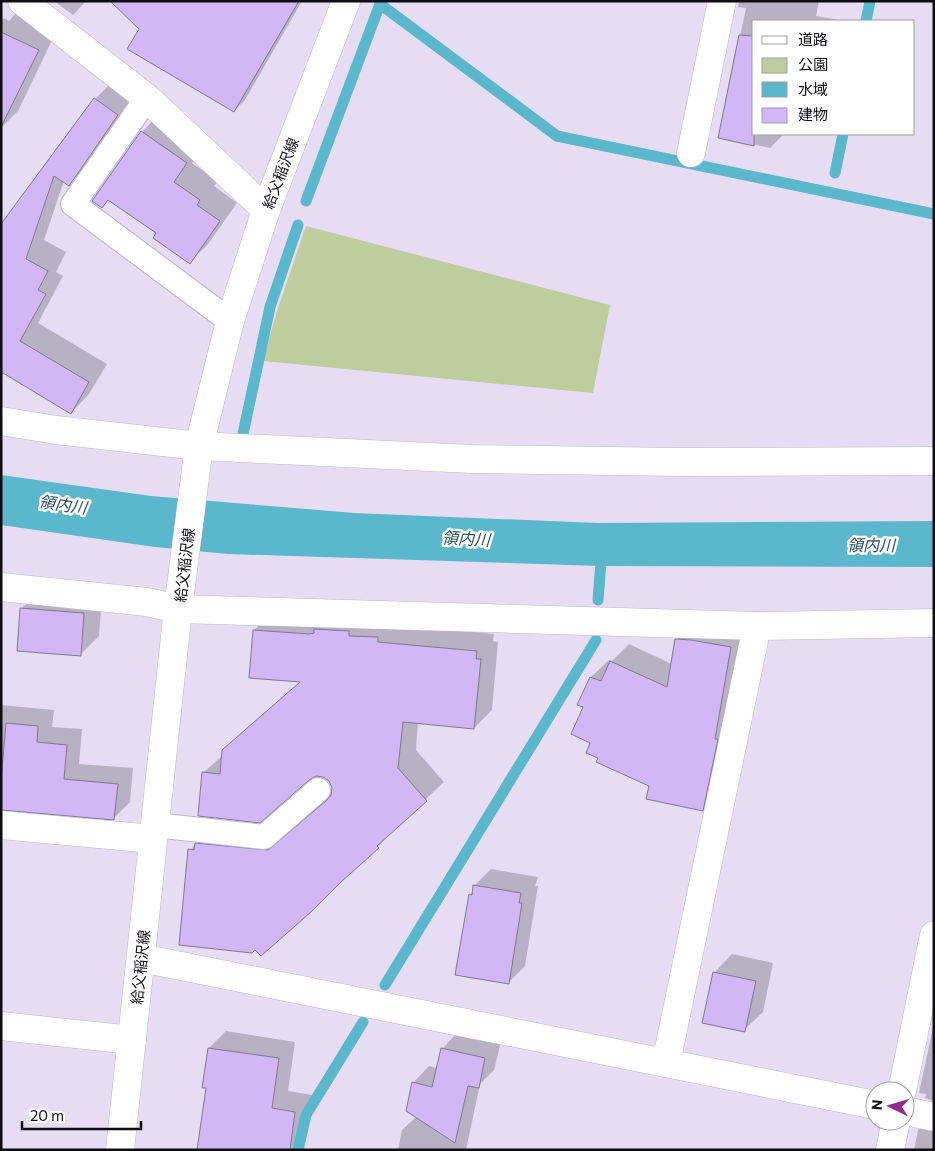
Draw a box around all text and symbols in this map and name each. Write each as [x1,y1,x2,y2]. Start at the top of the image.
legend [752,20,915,135]
text: 道路 [798,30,828,48]
text: 公園 [798,55,828,73]
text: 水域 [798,80,828,98]
text: 建物 [798,105,828,123]
street label: 給父稲沢線 [258,135,302,211]
water label: 領内川 [38,491,90,517]
street label: 給父稲沢線 [170,527,198,603]
water label: 領内川 [442,527,492,549]
water label: 領内川 [847,535,897,554]
street label: 給父稲沢線 [127,929,153,1005]
north arrow [865,1081,915,1131]
scale bar [22,1098,141,1130]
text: N [868,1099,885,1111]
text: 20 m [30,1106,64,1124]

